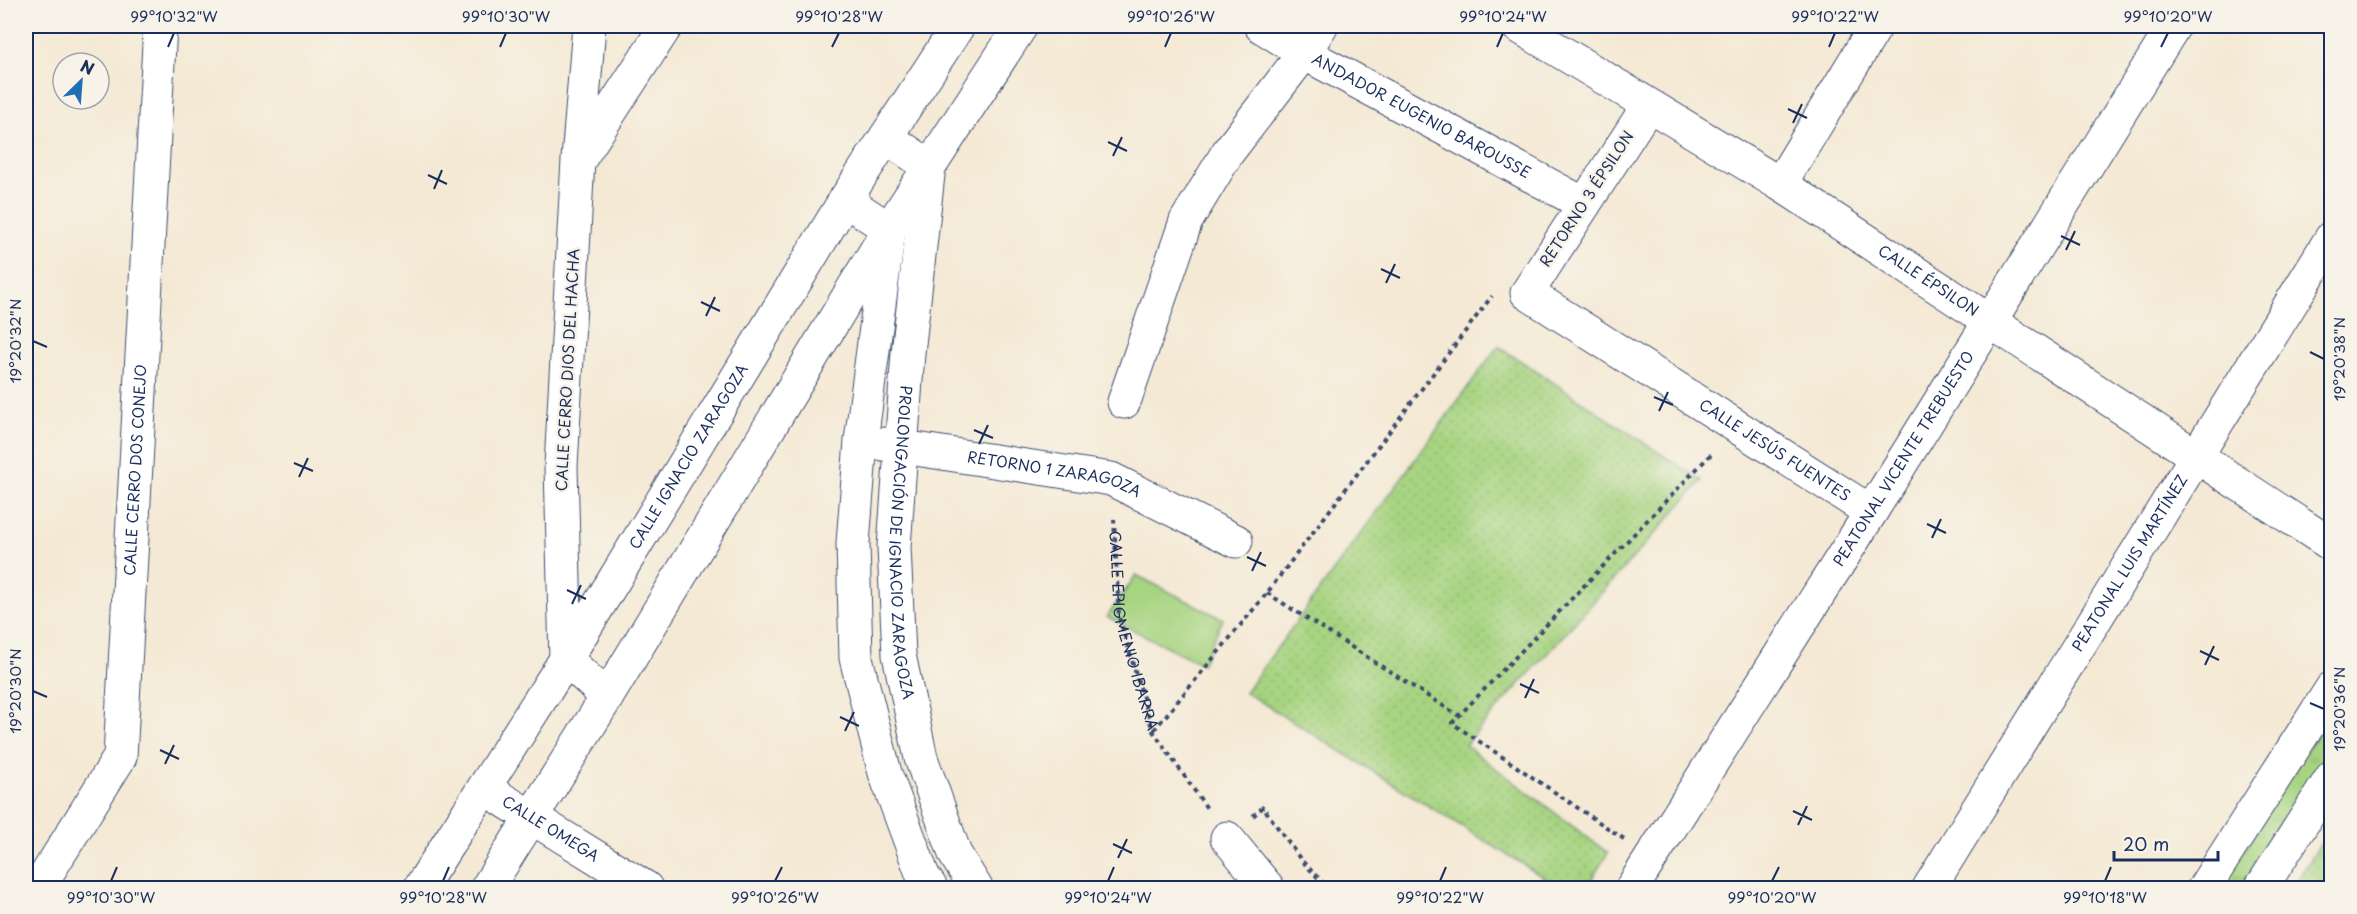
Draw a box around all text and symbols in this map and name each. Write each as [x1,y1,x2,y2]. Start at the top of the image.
text: 99°10'32"W [130,4,218,27]
text: 99°10'30"W [462,4,551,27]
text: 99°10'28"W [795,4,883,27]
text: 99°10'26"W [1127,4,1216,27]
text: 99°10'24"W [1459,4,1547,27]
text: 99°10'22"W [1791,4,1879,27]
text: 99°10'20"W [2124,4,2213,27]
street label: ANDADOR EUGENIO BAROUSSE [1308,47,1535,183]
north arrow [51,51,111,111]
text: N [77,53,99,80]
street label: RETORNO 3 ÉPSILON [1533,126,1638,271]
street label: CALLE ÉPSILON [1874,238,1984,321]
street label: CALLE CERRO DIOS DEL HACHA [549,248,584,492]
text: 19°20'32"N [3,299,26,383]
text: 19°20'38"N [2327,317,2350,401]
street label: PEATONAL VICENTE TREBUESTO [1826,346,1979,570]
street label: CALLE IGNACIO ZARAGOZA [622,359,753,553]
street label: CALLE CERRO DOS CONEJO [117,364,151,576]
street label: PROLONGACIÓN DE IGNACIO ZARAGOZA [884,384,921,701]
street label: CALLE JESÚS FUENTES [1695,392,1855,506]
street label: RETORNO 1 ZARAGOZA [966,444,1146,502]
street label: PEATONAL LUIS MARTÍNEZ [2065,469,2192,655]
street label: CALLE EPIGMENIO IBARRA [1105,530,1165,733]
text: 19°20'30"N [3,648,26,734]
text: 19°20'36"N [2327,666,2350,752]
street label: CALLE OMEGA [498,789,604,866]
scale bar [2114,824,2218,862]
text: 20 m [2123,830,2169,857]
text: 99°10'30"W [67,885,156,908]
text: 99°10'28"W [399,885,487,908]
text: 99°10'26"W [731,885,820,908]
text: 99°10'24"W [1064,885,1152,908]
text: 99°10'22"W [1396,885,1484,908]
text: 99°10'20"W [1728,885,1817,908]
text: 99°10'18"W [2063,885,2148,908]

